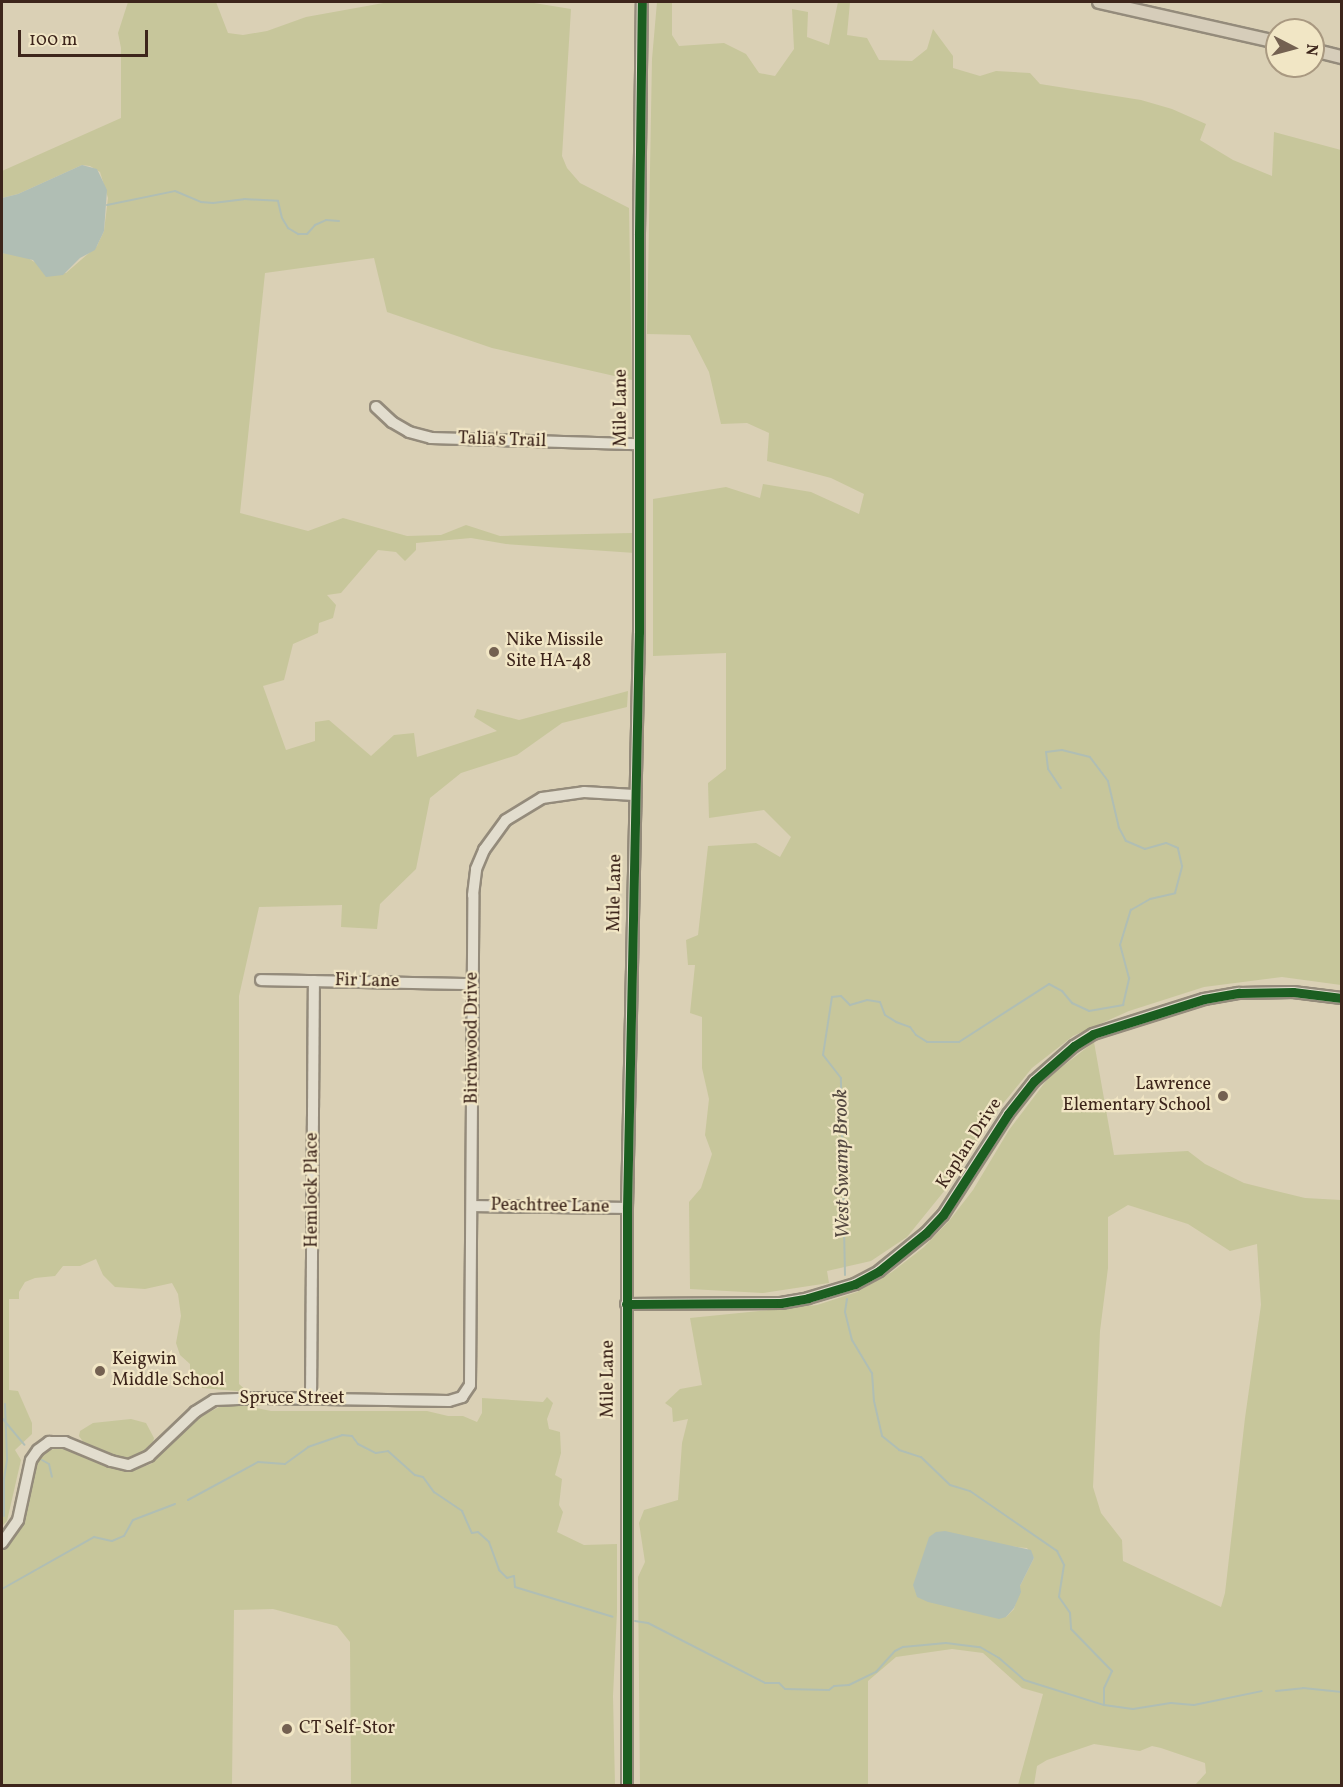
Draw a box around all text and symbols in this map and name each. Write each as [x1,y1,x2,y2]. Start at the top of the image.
scale bar [21,18,152,56]
north arrow [1265,18,1325,78]
text: 100 m [29,28,78,53]
text: N [1299,43,1322,57]
street label: Mile Lane [611,369,633,447]
street label: Talia's Trail [457,429,547,453]
place label: Nike Missile Site HA-48 [506,631,603,674]
marker: Nike Missile Site HA-48 [487,645,501,659]
street label: Mile Lane [605,854,627,932]
street label: Fir Lane [335,971,399,993]
street label: Birchwood Drive [462,972,484,1104]
place label: Lawrence Elementary School [1062,1075,1211,1118]
water label: West Swamp Brook [830,1089,856,1239]
marker: Lawrence Elementary School [1216,1089,1230,1103]
street label: Kaplan Drive [933,1095,1007,1193]
street label: Hemlock Place [302,1132,324,1248]
street label: Peachtree Lane [490,1195,610,1219]
street label: Mile Lane [598,1340,620,1418]
place label: Keigwin Middle School [112,1350,225,1392]
marker: Keigwin Middle School [93,1364,107,1378]
street label: Spruce Street [239,1388,345,1410]
place label: CT Self-Stor [299,1718,396,1740]
marker: CT Self-Stor [280,1722,294,1736]

